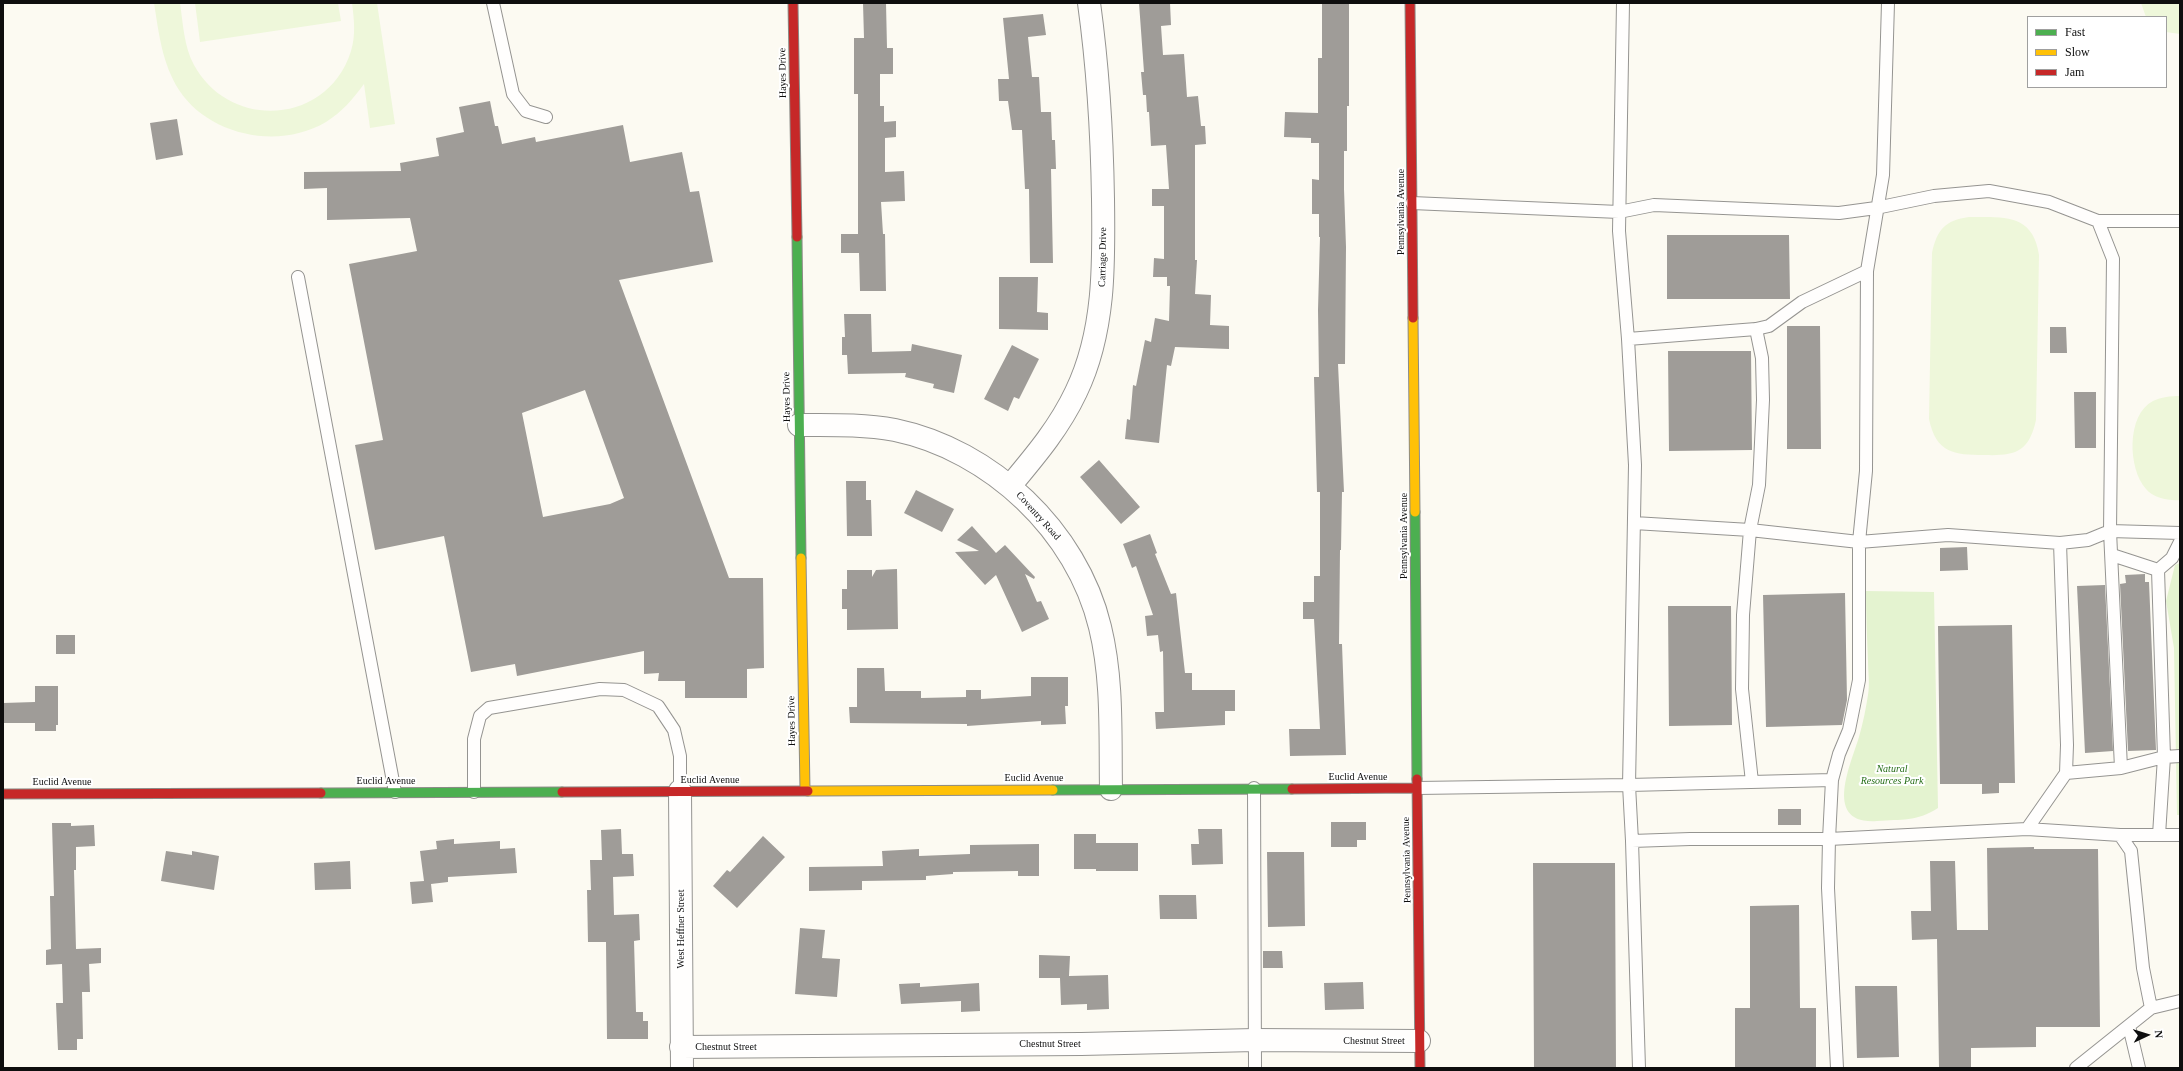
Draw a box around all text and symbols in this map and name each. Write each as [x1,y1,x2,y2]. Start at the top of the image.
legend [2027,16,2167,88]
text: Fast [2065,25,2085,39]
text: Slow [2065,45,2090,59]
street label: Hayes Drive [777,48,789,98]
text: Jam [2065,65,2084,79]
street label: Pennsylvania Avenue [1395,169,1407,255]
street label: Carriage Drive [1096,227,1110,287]
street label: Hayes Drive [781,372,793,422]
street label: Coventry Road [1013,489,1063,543]
street label: Pennsylvania Avenue [1398,493,1410,579]
street label: Hayes Drive [786,696,798,746]
park label: Natural Resources Park [1861,763,1923,786]
street label: Euclid Avenue [1329,771,1387,783]
street label: Euclid Avenue [1005,772,1063,784]
street label: Euclid Avenue [681,774,739,786]
street label: Euclid Avenue [357,775,415,787]
street label: Euclid Avenue [33,776,91,788]
street label: Pennsylvania Avenue [1400,817,1414,903]
street label: West Heffner Street [675,890,687,968]
north arrow [2127,1015,2167,1055]
text: N [2153,1030,2165,1039]
street label: Chestnut Street [1343,1035,1405,1047]
street label: Chestnut Street [1019,1038,1081,1050]
street label: Chestnut Street [695,1041,757,1053]

